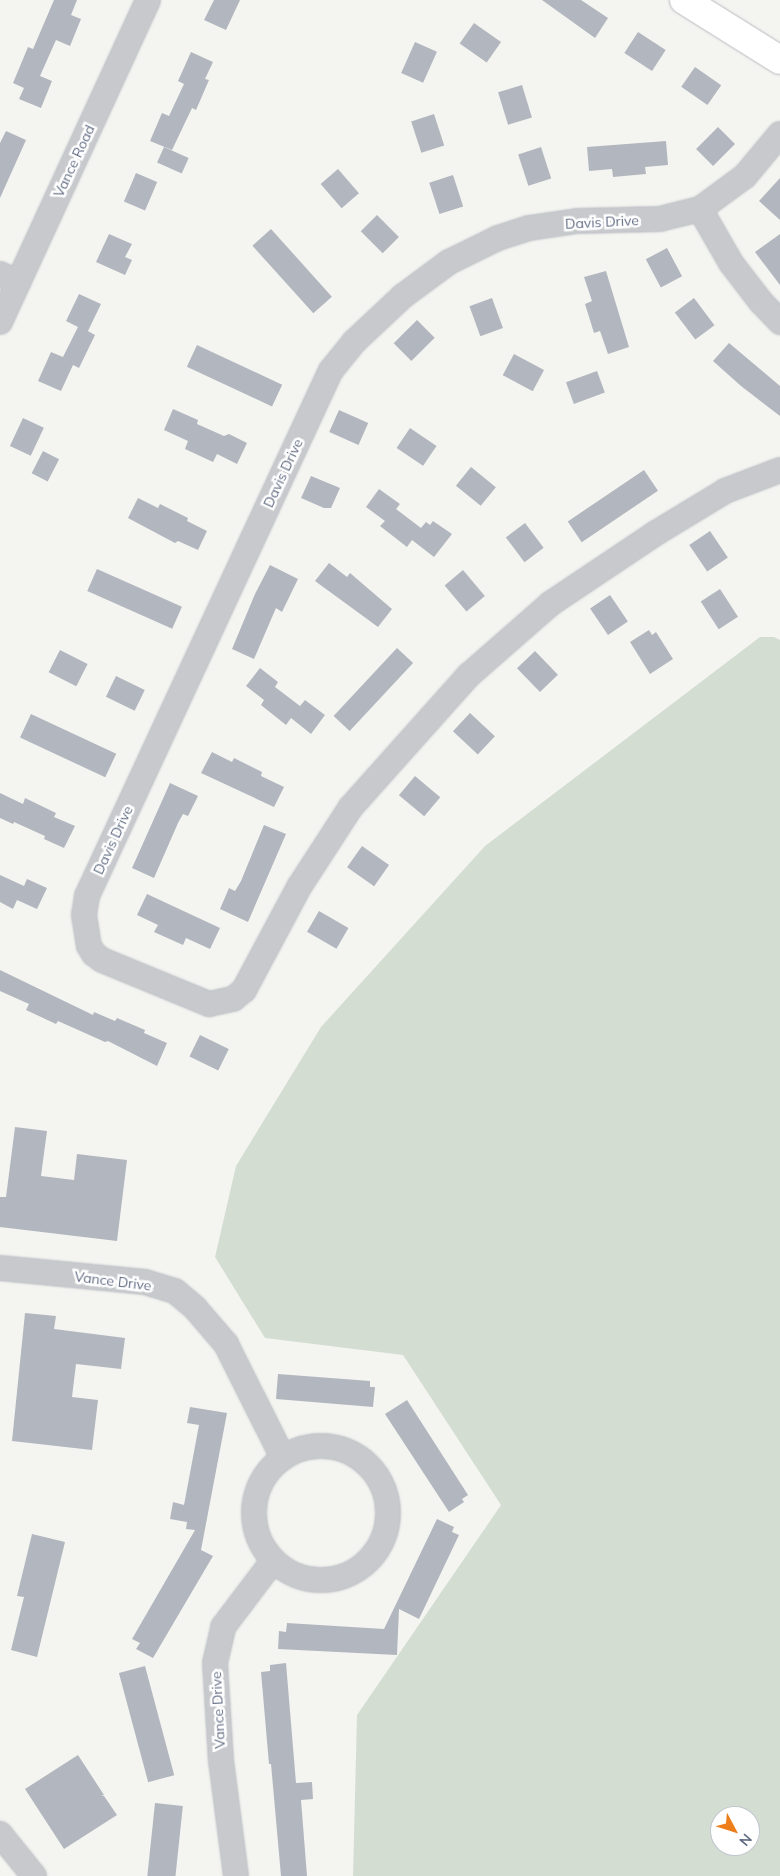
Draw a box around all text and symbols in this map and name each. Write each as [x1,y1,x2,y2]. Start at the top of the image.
street label: Vance Road [50,122,98,200]
street label: Davis Drive [565,212,639,232]
street label: Davis Drive [260,436,306,510]
street label: Davis Drive [90,803,136,877]
street label: Vance Drive [74,1268,152,1294]
street label: Vance Drive [208,1671,228,1749]
north arrow [710,1806,760,1856]
text: N [735,1830,756,1850]

